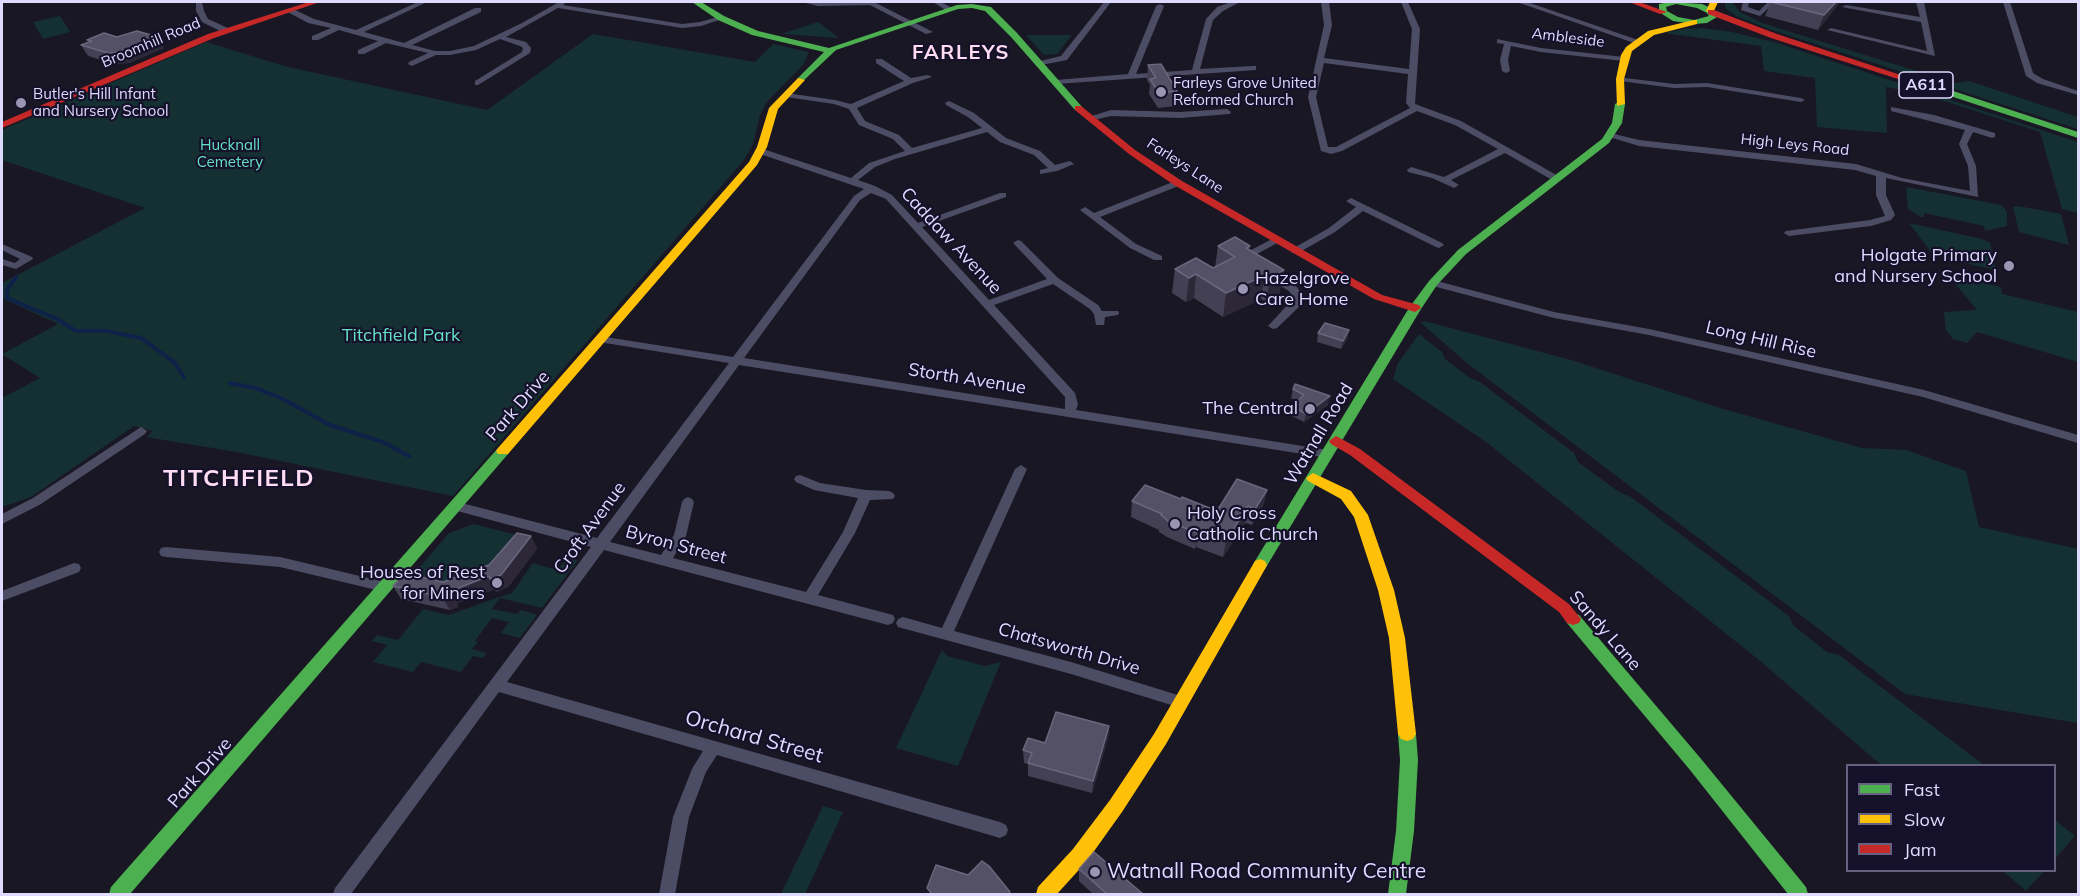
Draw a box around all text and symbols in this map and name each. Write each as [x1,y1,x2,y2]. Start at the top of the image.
street label: Broomhill Road [99,14,203,72]
street label: Ambleside [1531,25,1605,51]
district label: FARLEYS [912,41,1010,65]
road number: A611 [1899,72,1953,98]
place label: Farleys Grove United Reformed Church [1173,74,1317,109]
place label: Butler's Hill Infant and Nursery School [33,85,169,120]
marker: Farleys Grove United Reformed Church [1154,85,1168,99]
marker: Butler's Hill Infant and Nursery School [14,96,28,110]
street label: High Leys Road [1740,130,1850,160]
street label: Farleys Lane [1143,135,1227,197]
park label: Hucknall Cemetery [197,136,263,171]
street label: Caddaw Avenue [896,183,1006,299]
place label: Holgate Primary and Nursery School [1834,245,1997,288]
marker: Holgate Primary and Nursery School [2002,259,2016,273]
place label: Hazelgrove Care Home [1255,268,1349,310]
marker: Hazelgrove Care Home [1236,282,1250,296]
street label: Long Hill Rise [1704,317,1818,363]
park label: Titchfield Park [342,325,460,347]
street label: Storth Avenue [907,359,1027,399]
street label: Park Drive [482,366,554,446]
street label: Watnall Road [1280,379,1358,489]
place label: The Central [1202,398,1298,420]
marker: The Central [1303,402,1317,416]
district label: TITCHFIELD [163,465,315,493]
street label: Croft Avenue [549,478,631,578]
place label: Holy Cross Catholic Church [1187,503,1318,546]
marker: Holy Cross Catholic Church [1168,517,1182,531]
street label: Byron Street [623,521,729,569]
place label: Houses of Rest for Miners [360,562,485,604]
marker: Houses of Rest for Miners [490,576,504,590]
street label: Sandy Lane [1565,587,1645,675]
street label: Chatsworth Drive [996,618,1142,680]
street label: Orchard Street [682,705,826,769]
street label: Park Drive [164,733,236,813]
legend [1846,764,2056,872]
text: Fast [1904,778,1940,801]
text: Slow [1904,808,1945,831]
text: Jam [1904,838,1937,861]
place label: Watnall Road Community Centre [1107,859,1426,885]
marker: Watnall Road Community Centre [1088,865,1102,879]

